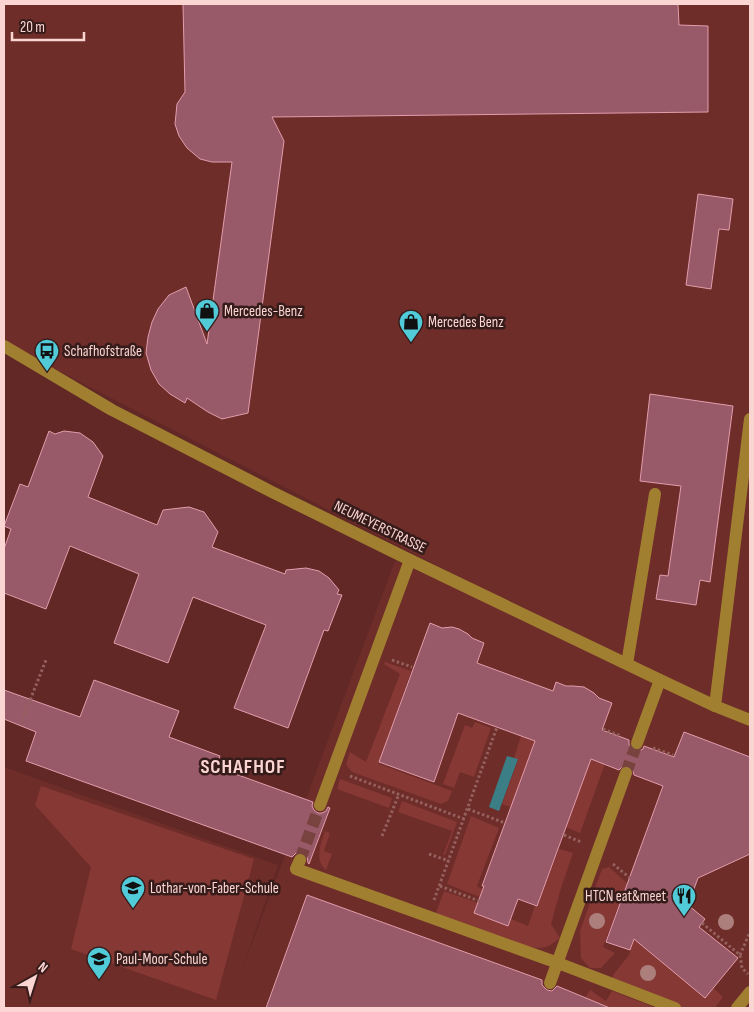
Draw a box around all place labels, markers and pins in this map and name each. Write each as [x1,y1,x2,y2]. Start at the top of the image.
shop icon: Mercedes-Benz [194,298,220,332]
place label: Mercedes-Benz [224,302,303,321]
shop icon: Mercedes Benz [398,309,424,343]
place label: Mercedes Benz [428,313,504,332]
bus stop icon: Schafhofstraße [34,338,60,372]
place label: Schafhofstraße [64,342,142,361]
school or university icon: Lothar-von-Faber-Schule [120,875,146,909]
place label: Lothar-von-Faber-Schule [150,879,279,898]
restaurant icon: HTCN eat&meet [671,883,697,917]
place label: HTCN eat&meet [585,887,666,906]
school or university icon: Paul-Moor-Schule [86,946,112,980]
place label: Paul-Moor-Schule [116,950,207,969]

